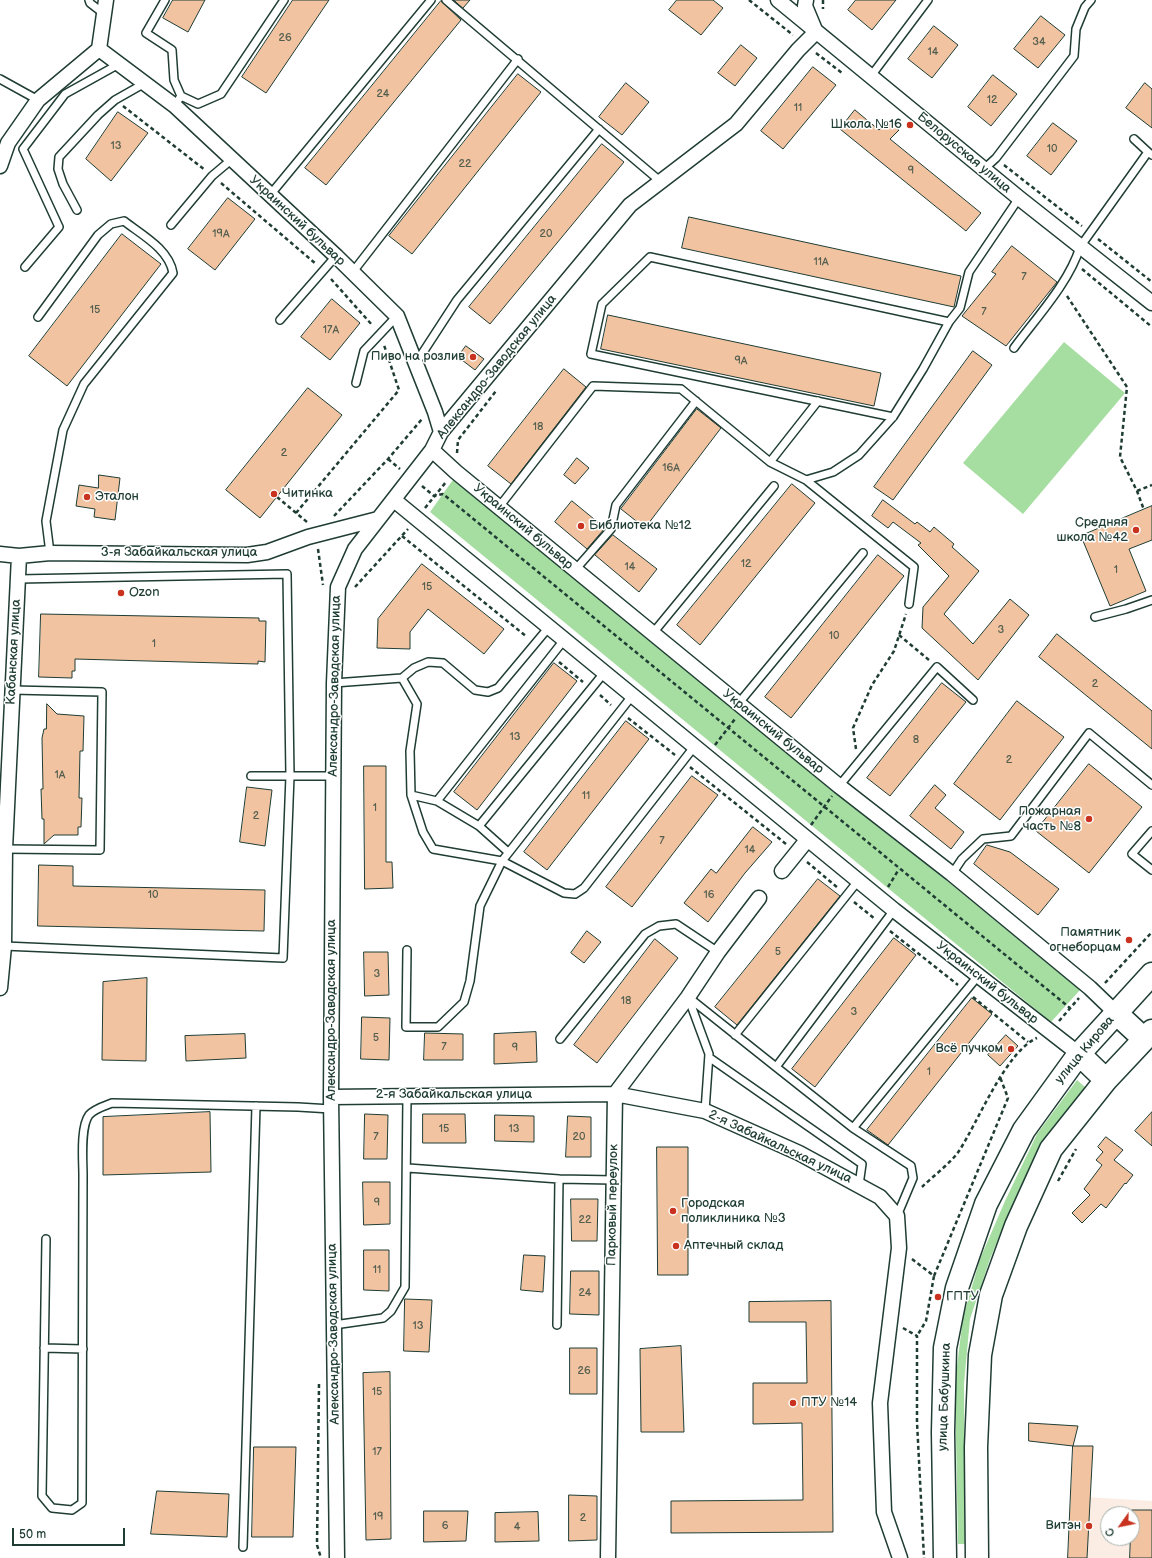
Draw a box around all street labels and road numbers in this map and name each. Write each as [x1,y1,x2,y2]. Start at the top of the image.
street label: Белорусская улица [914,109,1014,197]
street label: Украинский бульвар [246,173,348,269]
street label: Александро-Заводская улица [434,292,560,442]
street label: Украинский бульвар [470,481,576,573]
street label: 3-я Забайкальская улица [101,545,257,561]
street label: Александро-Заводская улица [326,595,344,777]
street label: Кабанская улица [3,599,25,705]
street label: Украинский бульвар [719,687,827,777]
street label: Александро-Заводская улица [324,919,340,1101]
street label: Украинский бульвар [933,938,1041,1028]
street label: улица Кирова [1052,1013,1118,1087]
street label: 2-я Забайкальская улица [376,1087,532,1103]
street label: 2-я Забайкальская улица [706,1107,854,1187]
street label: Парковый переулок [604,1144,622,1266]
street label: Александро-Заводская улица [325,1243,343,1425]
street label: улица Бабушкина [935,1342,955,1452]

